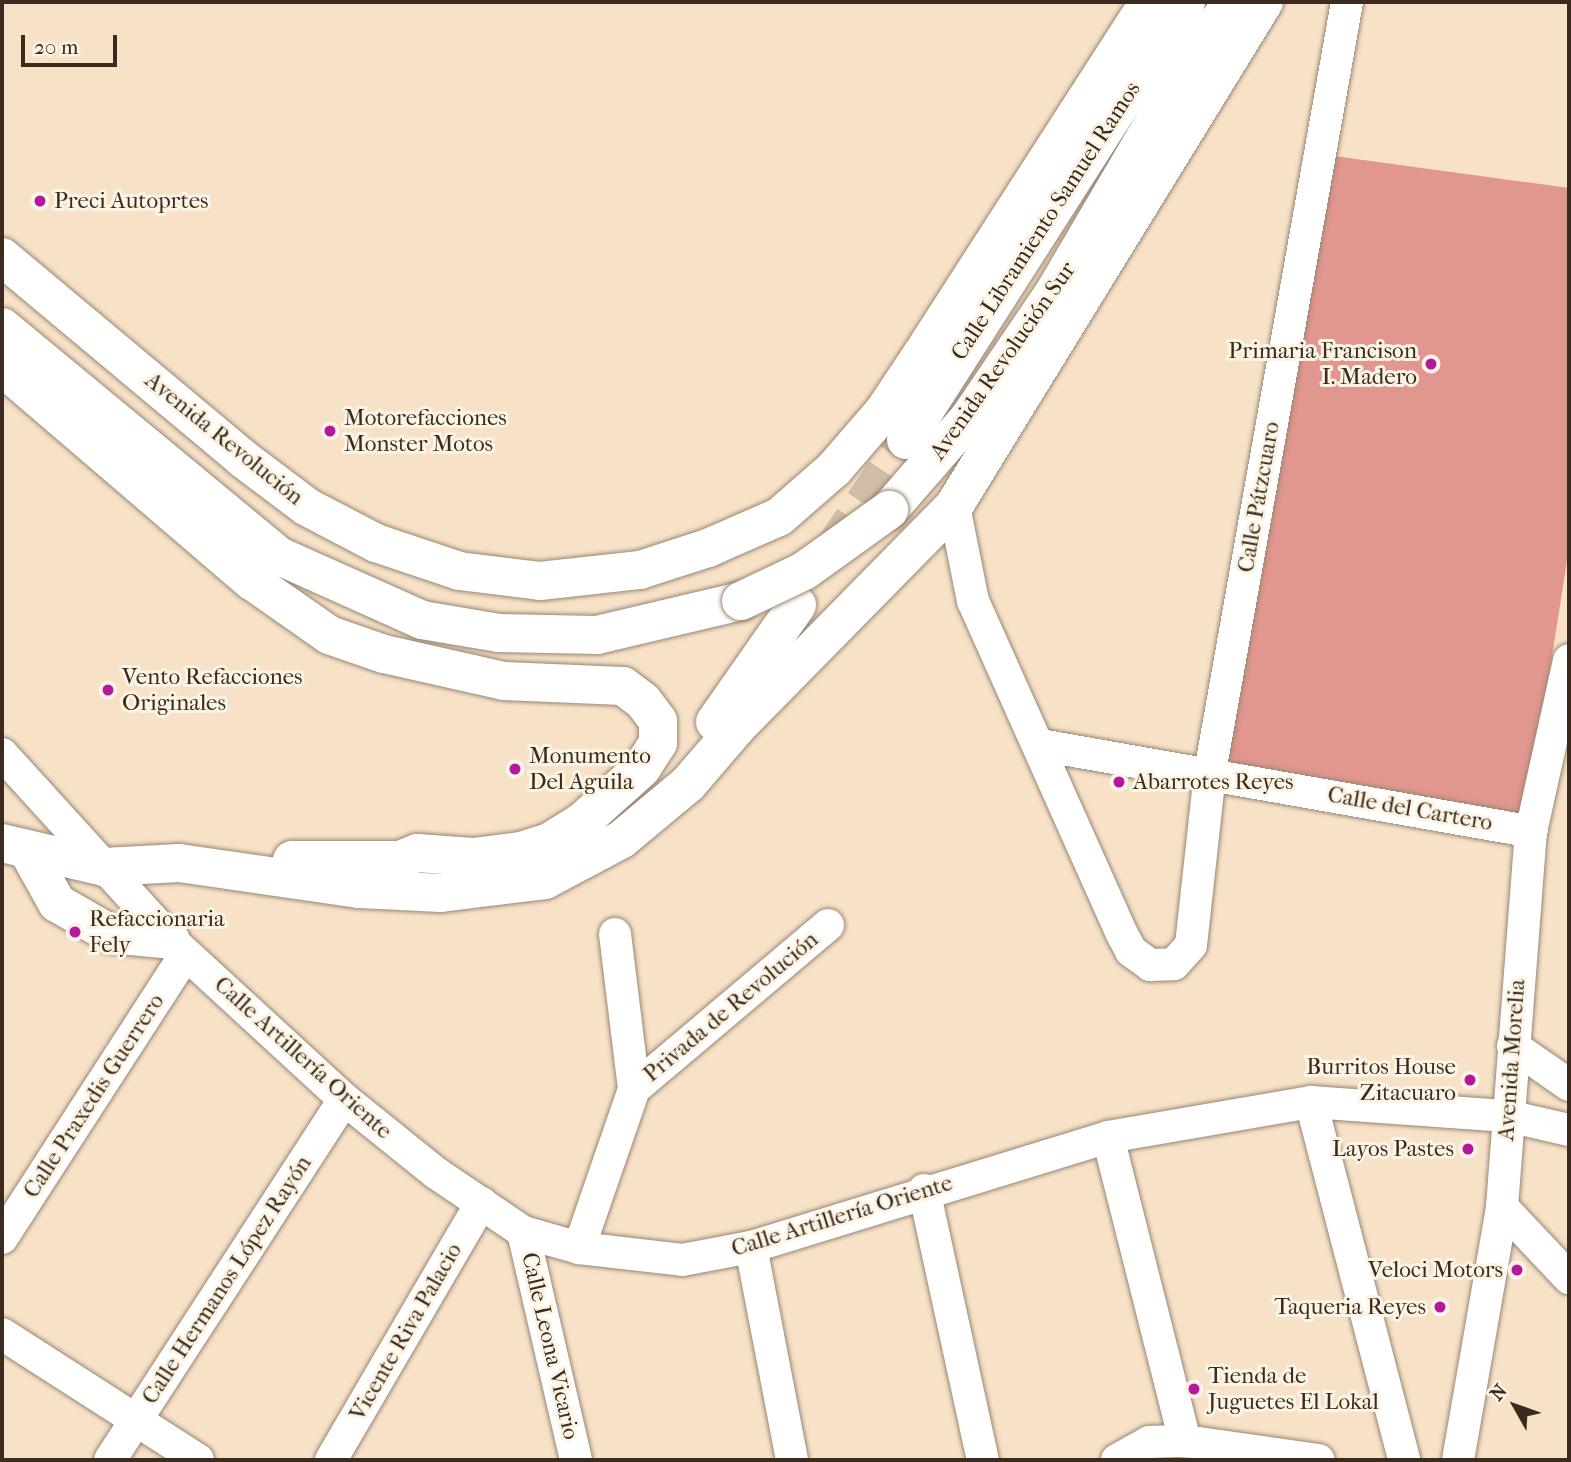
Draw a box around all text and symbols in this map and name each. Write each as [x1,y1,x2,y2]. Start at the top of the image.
scale bar [24,21,121,65]
text: 20 m [34,35,78,59]
street label: Calle Libramiento Samuel Ramos [945,77,1147,365]
place label: Preci Autoprtes [54,187,209,215]
marker: Preci Autoprtes [32,193,48,209]
street label: Avenida Revolución Sur [924,257,1082,465]
place label: Primaria Francison I. Madero [1228,337,1417,391]
marker: Primaria Francison I. Madero [1423,356,1439,372]
street label: Avenida Revolución [139,367,309,511]
place label: Motorefacciones Monster Motos [344,404,507,458]
street label: Calle Pátzcuaro [1232,419,1286,575]
marker: Motorefacciones Monster Motos [322,423,338,439]
place label: Vento Refacciones Originales [122,663,303,717]
marker: Vento Refacciones Originales [100,682,116,698]
place label: Monumento Del Aguila [529,742,651,796]
marker: Monumento Del Aguila [507,761,523,777]
place label: Abarrotes Reyes [1133,768,1294,796]
marker: Abarrotes Reyes [1111,774,1127,790]
street label: Calle del Cartero [1325,781,1495,837]
place label: Refaccionaria Fely [89,905,225,959]
marker: Refaccionaria Fely [67,924,83,940]
street label: Privada de Revolución [638,926,824,1088]
street label: Calle Artillería Oriente [208,971,398,1145]
street label: Avenida Morelia [1493,978,1531,1142]
street label: Calle Praxedis Guerrero [18,989,170,1203]
place label: Burritos House Zitacuaro [1306,1053,1456,1107]
marker: Burritos House Zitacuaro [1462,1072,1478,1088]
place label: Layos Pastes [1332,1135,1454,1163]
marker: Layos Pastes [1460,1141,1476,1157]
street label: Calle Hermanos López Rayón [136,1151,318,1409]
street label: Calle Artillería Oriente [728,1169,956,1263]
street label: Vicente Riva Palacio [344,1238,468,1426]
street label: Calle Leona Vicario [515,1250,585,1442]
place label: Veloci Motors [1368,1256,1503,1284]
marker: Veloci Motors [1509,1262,1525,1278]
place label: Taqueria Reyes [1274,1293,1426,1321]
marker: Taqueria Reyes [1432,1299,1448,1315]
place label: Tienda de Juguetes El Lokal [1208,1362,1379,1416]
north arrow [1480,1371,1550,1441]
text: N [1486,1380,1512,1405]
marker: Tienda de Juguetes El Lokal [1186,1381,1202,1397]

